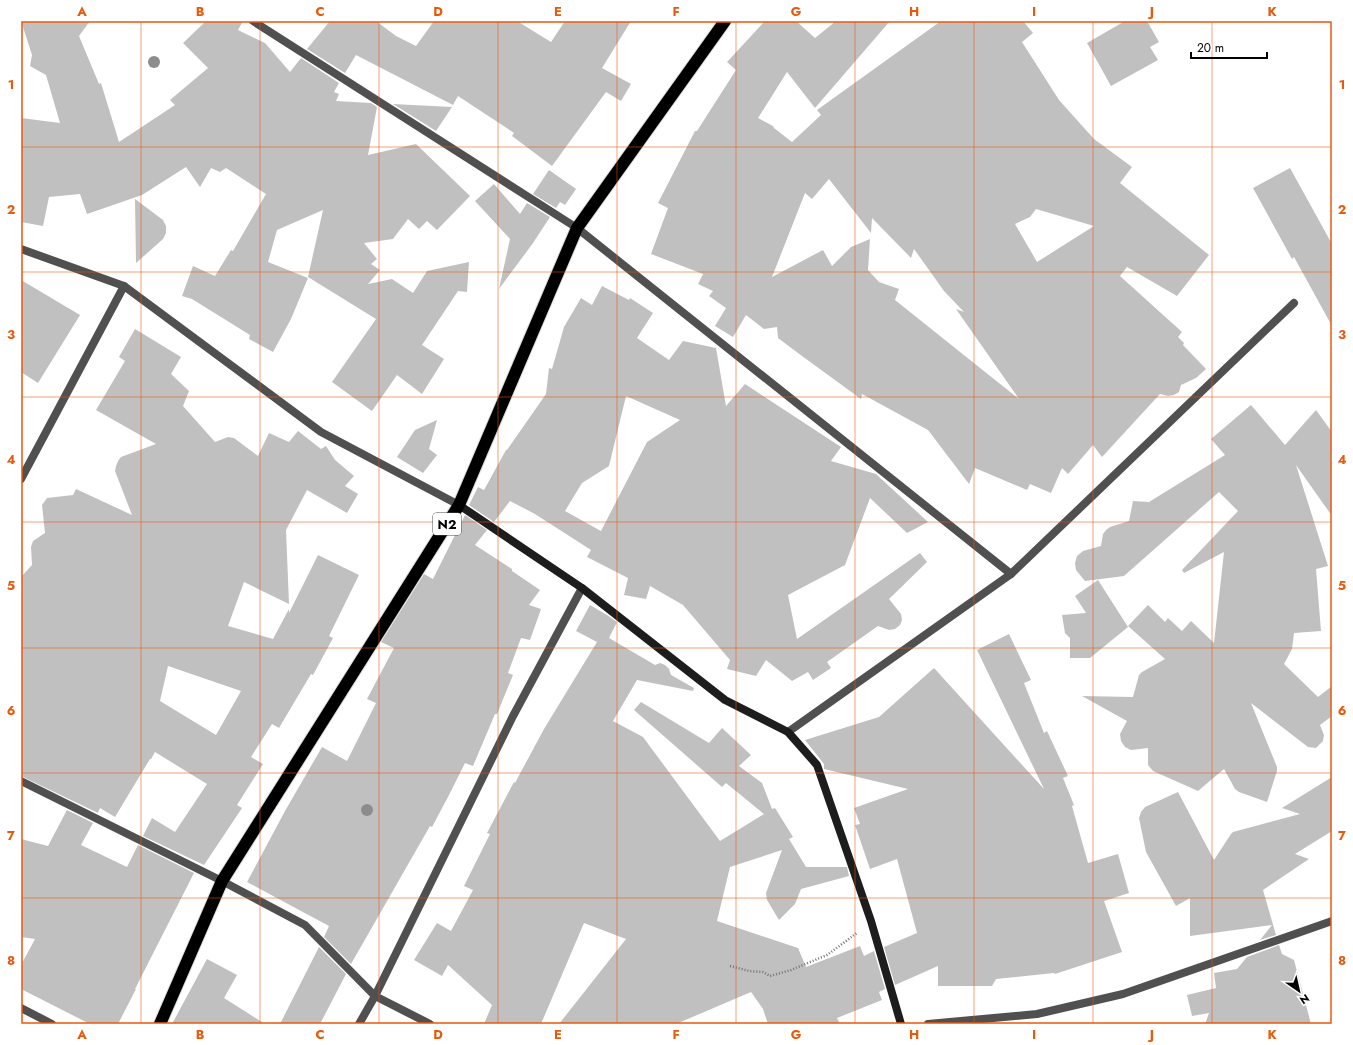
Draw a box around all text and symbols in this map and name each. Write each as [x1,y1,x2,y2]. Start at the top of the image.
text: A [76,2,87,21]
text: B [196,2,205,21]
text: C [315,2,325,21]
text: D [433,2,443,21]
text: E [554,2,562,21]
text: F [672,2,680,21]
text: G [791,2,802,21]
text: H [909,2,919,21]
text: I [1032,2,1036,21]
text: J [1147,2,1154,21]
text: K [1267,2,1277,21]
scale bar [1191,34,1267,60]
text: 20 m [1197,39,1224,57]
text: 1 [8,75,14,94]
text: 1 [1339,75,1345,94]
text: 2 [7,200,15,219]
text: 2 [1338,200,1346,219]
text: 3 [7,325,15,344]
text: 3 [1338,325,1346,344]
text: 4 [6,450,16,469]
text: 4 [1337,450,1347,469]
road number: N2 [433,513,461,535]
text: 5 [7,576,15,595]
text: 5 [1338,576,1346,595]
text: 6 [7,701,16,720]
text: 6 [1338,701,1347,720]
text: 7 [7,826,15,845]
text: 7 [1338,826,1346,845]
text: 8 [7,951,15,970]
text: 8 [1338,951,1346,970]
north arrow [1279,971,1319,1011]
text: N [1296,990,1313,1008]
text: A [76,1025,87,1044]
text: B [196,1025,205,1044]
text: C [315,1025,325,1044]
text: D [433,1025,443,1044]
text: E [554,1025,562,1044]
text: F [672,1025,680,1044]
text: G [791,1025,802,1044]
text: H [909,1025,919,1044]
text: I [1032,1025,1036,1044]
text: J [1147,1025,1154,1044]
text: K [1267,1025,1277,1044]

